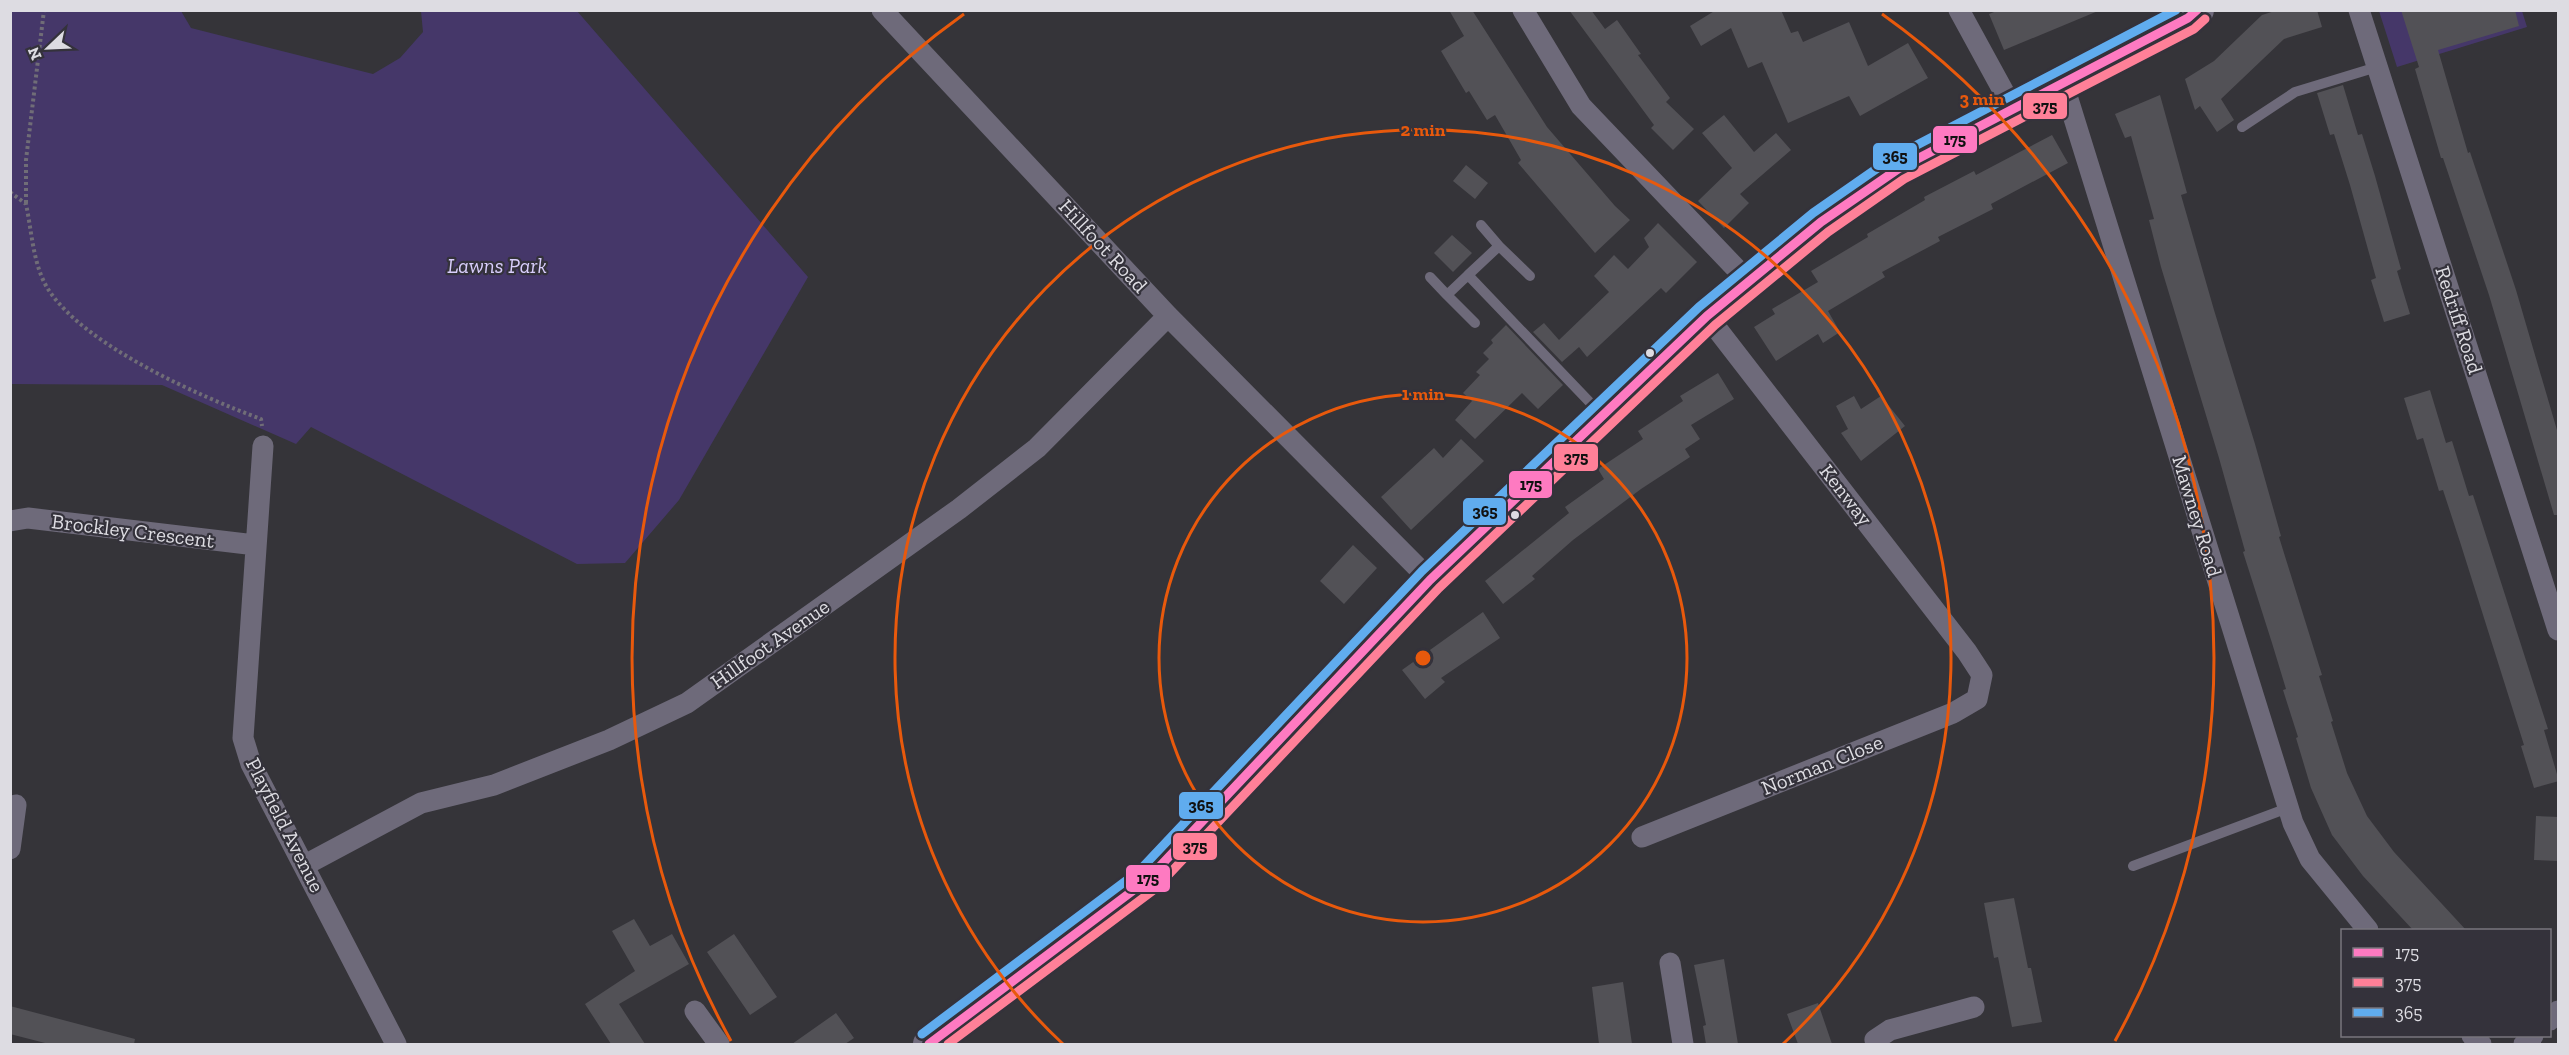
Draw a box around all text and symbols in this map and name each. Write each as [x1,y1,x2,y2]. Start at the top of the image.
north arrow [18,18,78,78]
text: N [24,44,46,63]
text: 3 min [1960,88,2005,110]
line badge: 375 [2022,92,2068,120]
text: 375 [2033,97,2057,116]
text: 2 min [1401,119,1446,141]
line badge: 175 [1932,125,1978,154]
text: 175 [1944,130,1966,149]
line badge: 365 [1872,142,1918,171]
text: 365 [1882,147,1908,166]
street label: Hillfoot Road [1054,194,1153,298]
park label: Lawns Park [447,253,547,278]
street label: Redriff Road [2430,263,2489,377]
unlabelled marker [1644,347,1656,359]
text: 1 min [1402,383,1445,405]
line badge: 375 [1553,443,1599,472]
text: 375 [1564,448,1588,467]
street label: Mawney Road [2167,452,2228,580]
street label: Kenway [1815,459,1878,531]
line badge: 175 [1508,470,1553,499]
text: 175 [1520,475,1542,494]
line badge: 365 [1462,497,1507,526]
text: 365 [1472,502,1498,521]
street label: Brockley Crescent [50,508,216,553]
unlabelled marker [1509,509,1521,521]
street label: Hillfoot Avenue [705,593,834,694]
centre of rings [1413,648,1433,668]
street label: Norman Close [1757,729,1886,800]
street label: Playfield Avenue [241,753,330,896]
line badge: 365 [1178,791,1224,820]
text: 365 [1188,796,1214,815]
line badge: 375 [1172,832,1218,861]
text: 375 [1183,837,1207,856]
line badge: 175 [1125,864,1171,893]
text: 175 [1137,869,1159,888]
legend [2341,929,2551,1037]
text: 175 [2395,942,2419,964]
text: 375 [2395,972,2422,994]
text: 365 [2395,1002,2423,1024]

